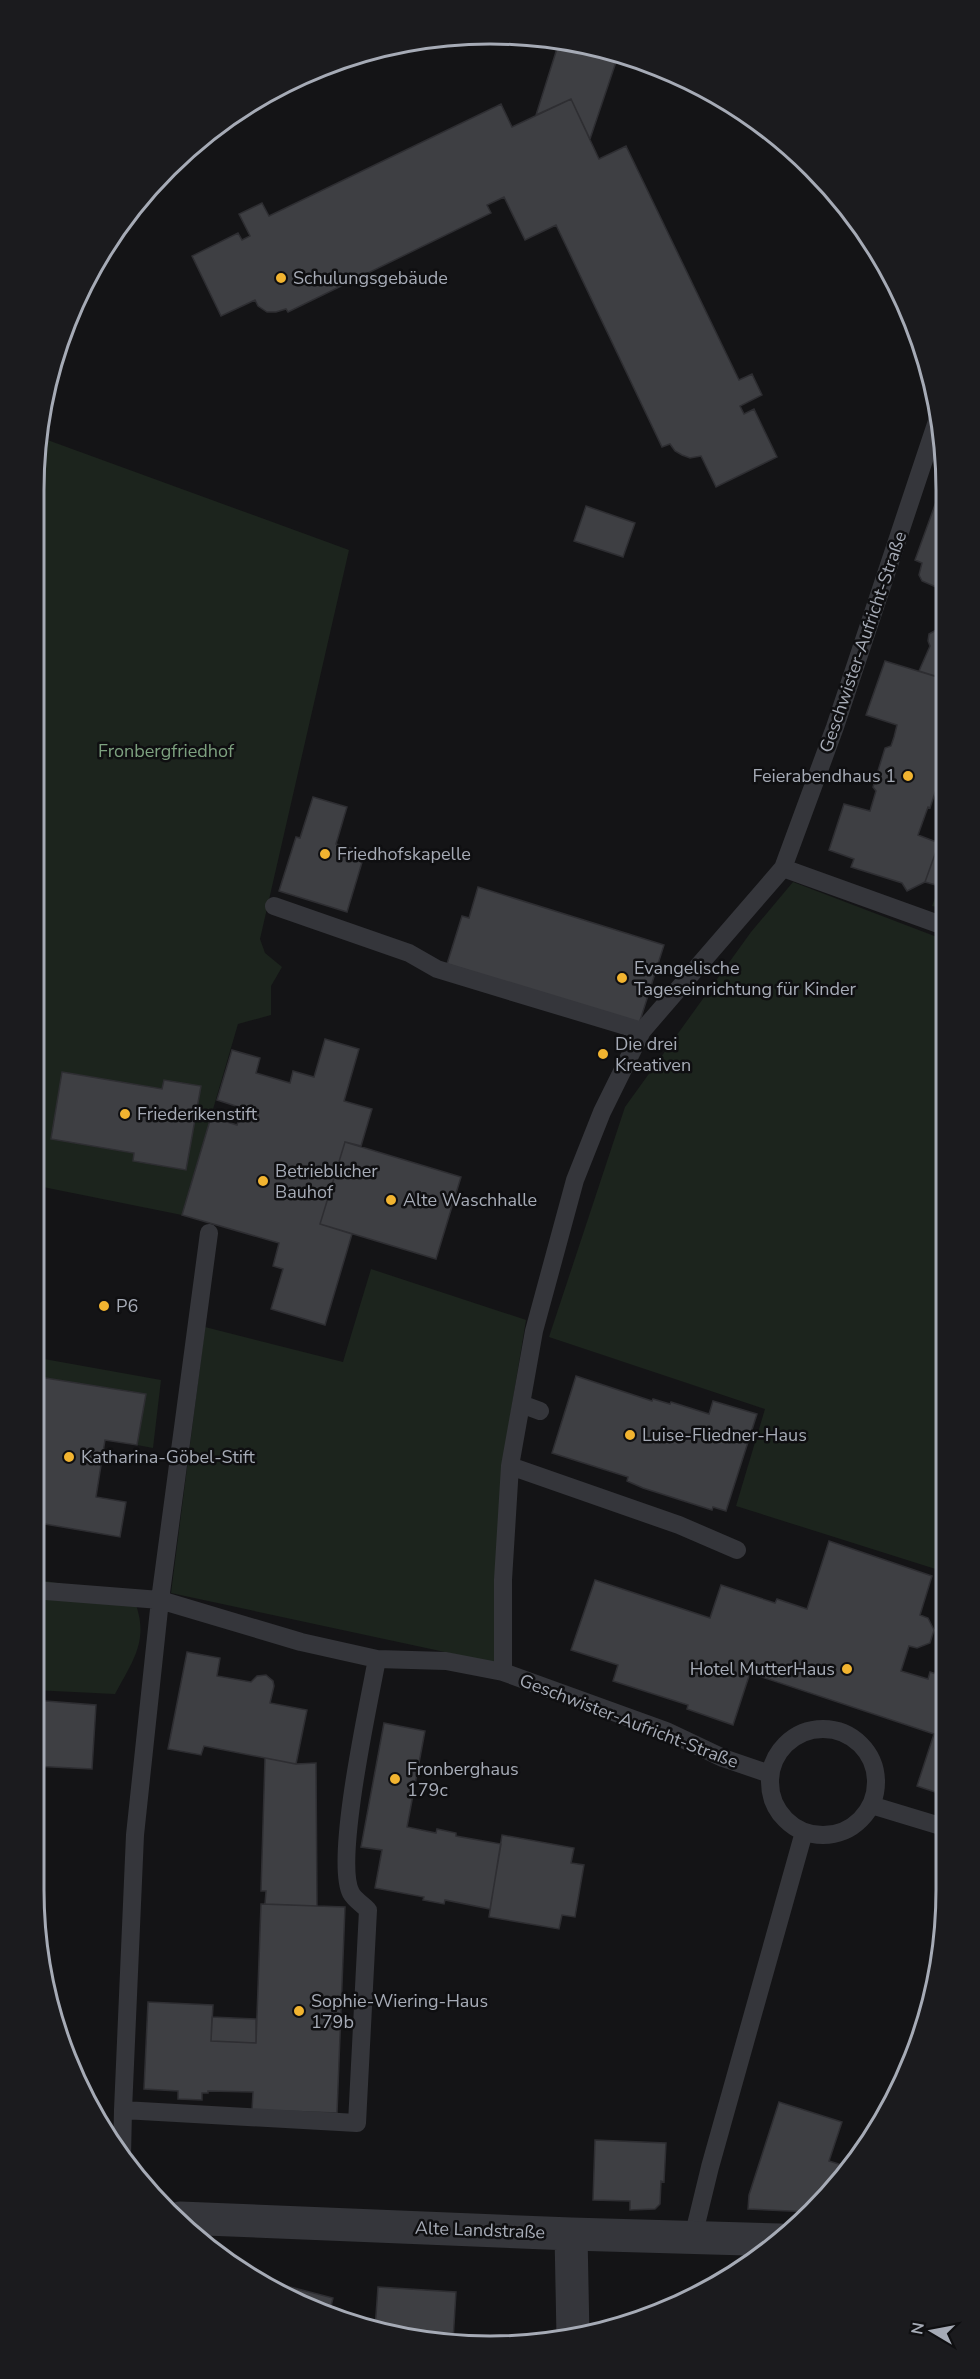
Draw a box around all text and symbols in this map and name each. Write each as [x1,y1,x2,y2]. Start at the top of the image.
place label: Schulungsgebäude [293,266,448,290]
marker: Schulungsgebäude [274,271,288,285]
street label: Geschwister-Aufricht-Straße [814,528,912,756]
park label: Fronbergfriedhof [98,739,235,763]
place label: Feierabendhaus 1 [753,764,896,788]
marker: Feierabendhaus 1 [901,769,915,783]
place label: Friedhofskapelle [337,842,471,866]
marker: Friedhofskapelle [318,847,332,861]
place label: Evangelische Tageseinrichtung für Kinder [634,956,857,1001]
marker: Evangelische Tageseinrichtung für Kinder [615,971,629,985]
place label: Die drei Kreativen [615,1032,691,1077]
marker: Die drei Kreativen [596,1047,610,1061]
place label: Friederikenstift [137,1102,258,1126]
marker: Friederikenstift [118,1107,132,1121]
place label: Betrieblicher Bauhof [275,1159,378,1204]
marker: Betrieblicher Bauhof [256,1174,270,1188]
place label: Alte Waschhalle [403,1188,537,1212]
marker: Alte Waschhalle [384,1193,398,1207]
place label: P6 [116,1294,138,1318]
marker: P6 [97,1299,111,1313]
place label: Luise-Fliedner-Haus [642,1423,807,1447]
marker: Luise-Fliedner-Haus [623,1428,637,1442]
place label: Katharina-Göbel-Stift [81,1445,256,1469]
marker: Katharina-Göbel-Stift [62,1450,76,1464]
place label: Hotel MutterHaus [690,1657,835,1681]
marker: Hotel MutterHaus [840,1662,854,1676]
street label: Geschwister-Aufricht-Straße [516,1668,742,1774]
place label: Fronberghaus 179c [407,1757,519,1802]
marker: Fronberghaus 179c [388,1772,402,1786]
place label: Sophie-Wiering-Haus 179b [311,1989,488,2034]
marker: Sophie-Wiering-Haus 179b [292,2004,306,2018]
street label: Alte Landstraße [415,2216,545,2244]
north arrow [902,2301,962,2361]
text: N [906,2321,930,2336]

